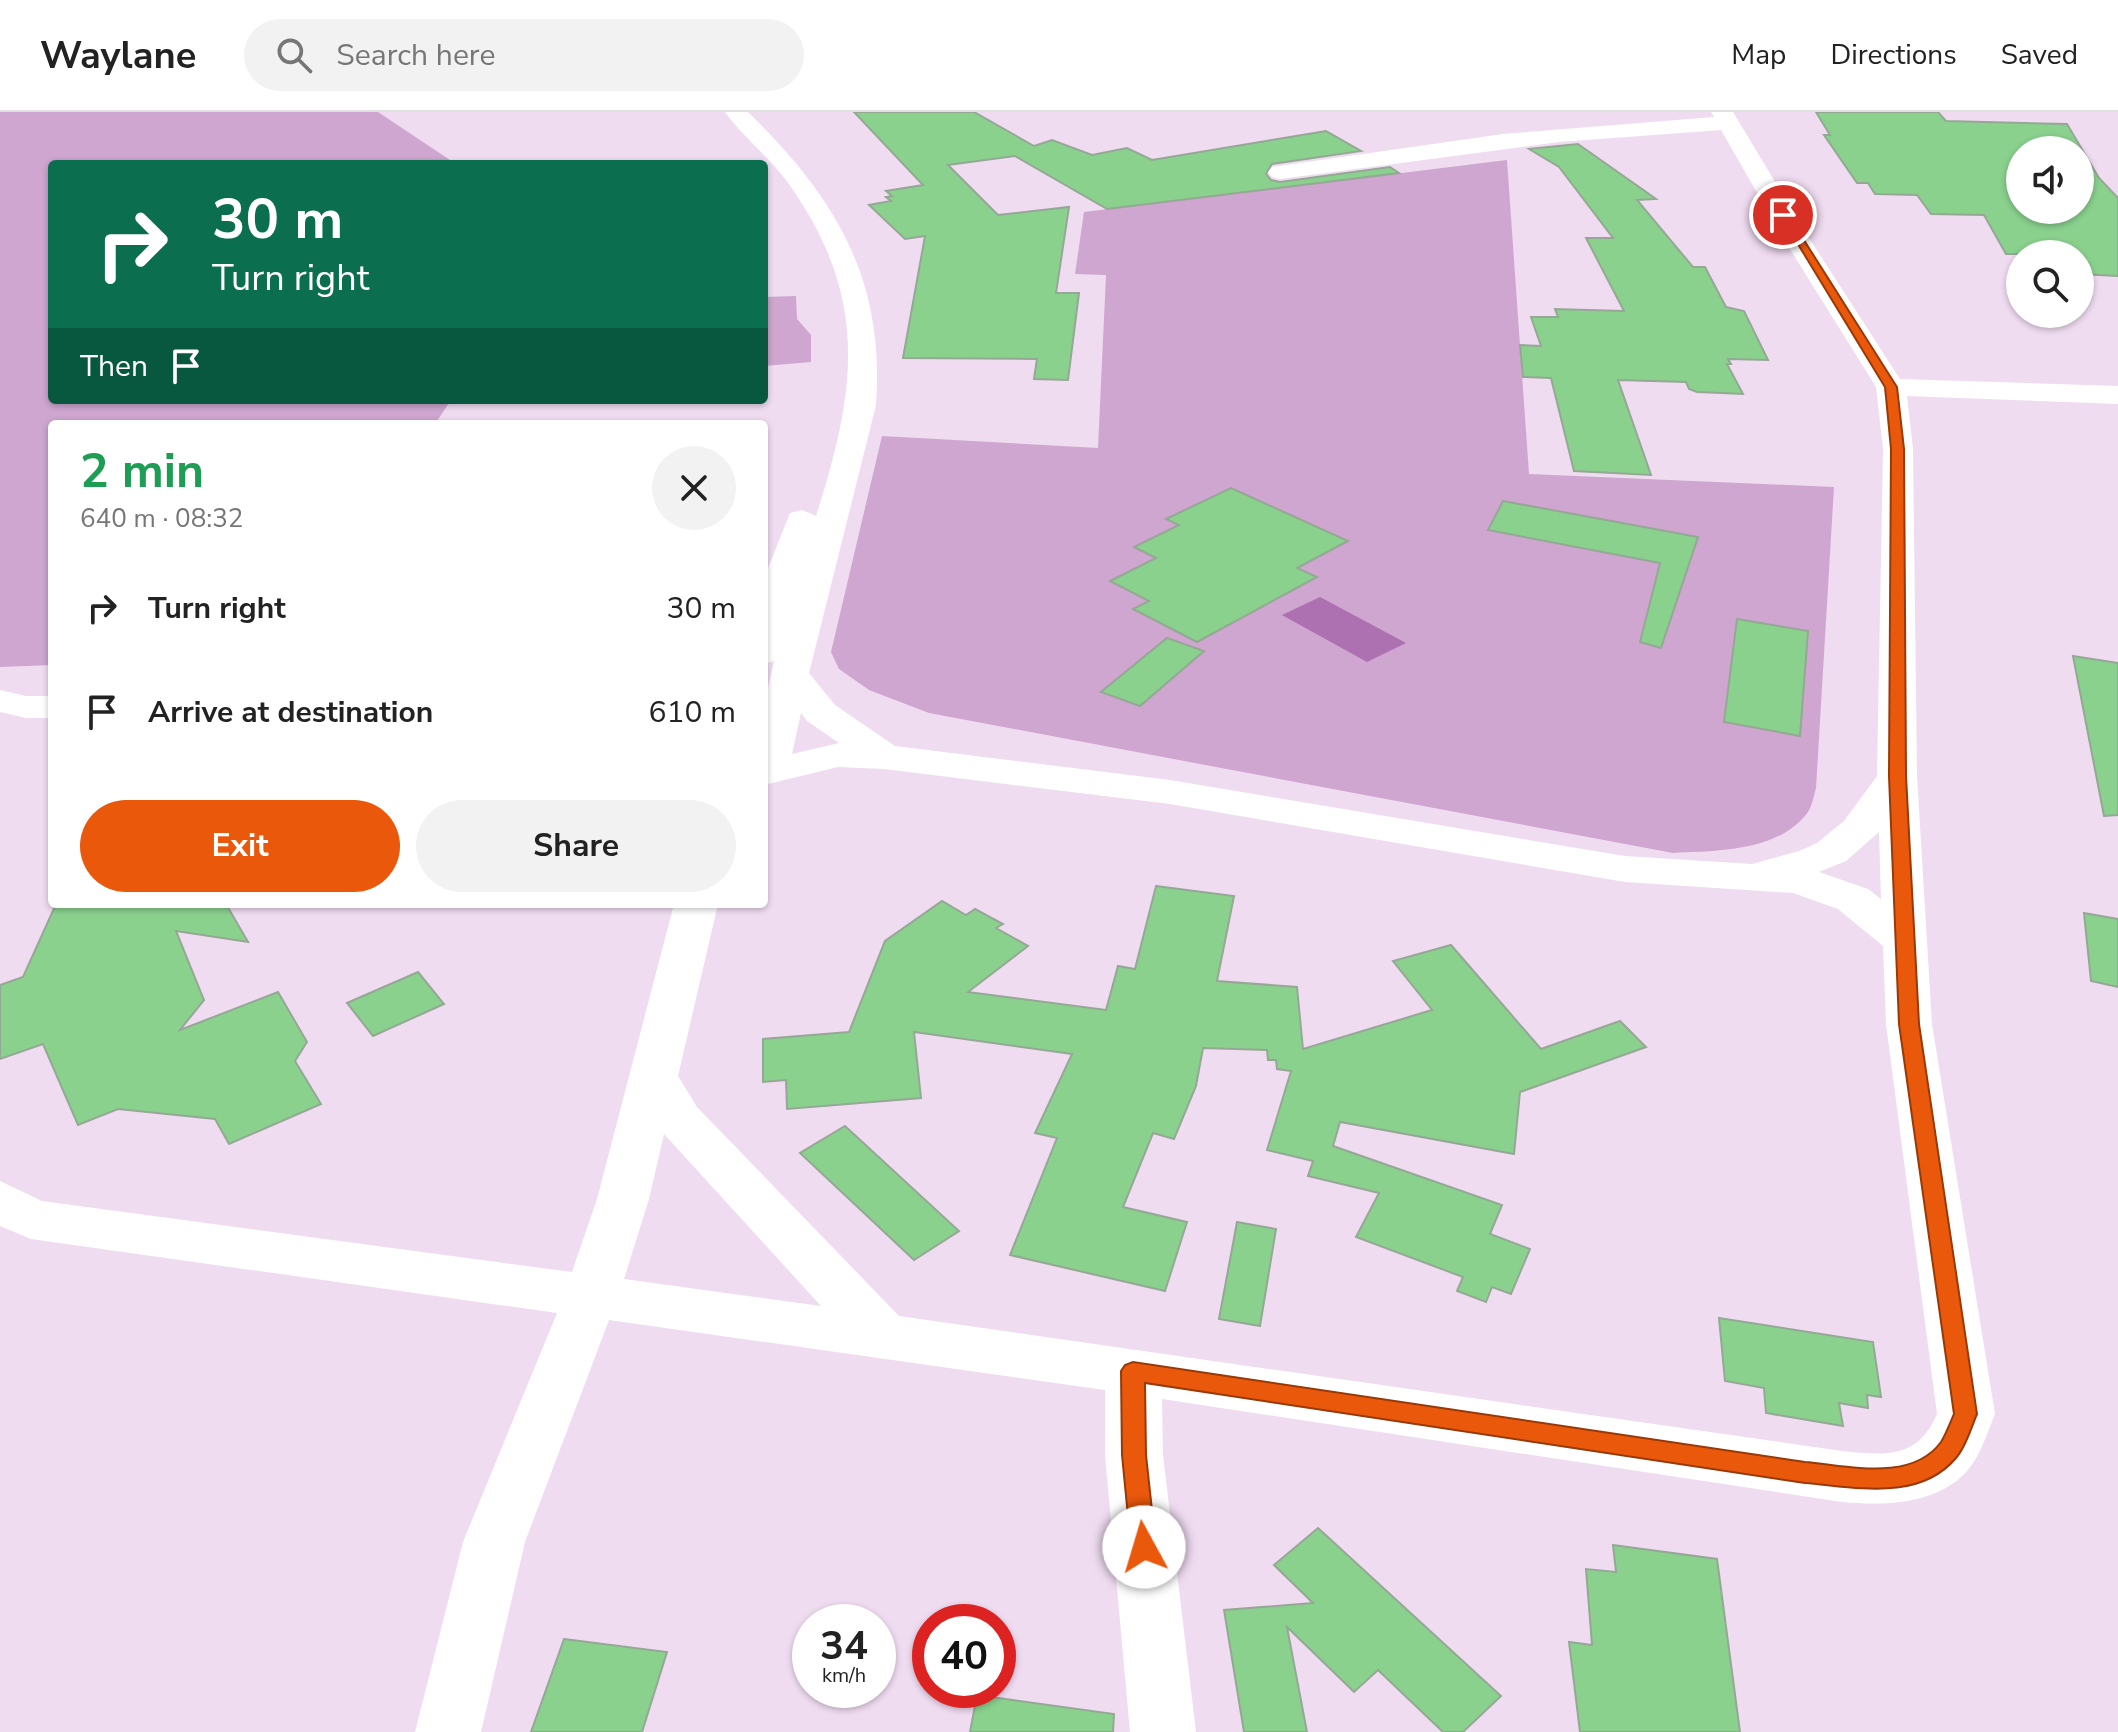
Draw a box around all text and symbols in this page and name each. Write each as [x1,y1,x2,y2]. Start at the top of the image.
search box [244,19,804,91]
text: Waylane [40,30,196,81]
icon: search [272,33,316,77]
text: Search here [336,35,495,76]
text: Map [1731,36,1786,74]
text: Directions [1830,36,1957,74]
text: Saved [2001,36,2078,74]
map controls [2006,136,2094,328]
button: sound [2006,136,2094,224]
text: 30 m [212,181,343,258]
pin [1749,181,1817,249]
icon: right [80,192,184,296]
icon: arrive [1761,193,1805,237]
button: search [2006,240,2094,328]
text: Turn right [212,254,369,303]
icon: arrive [164,344,208,388]
text: Then [80,346,148,387]
text: 2 min [80,438,204,504]
button: close [652,446,736,530]
text: 640 m · 08:32 [80,501,243,536]
icon: right [80,586,124,630]
text: Turn right [148,588,286,629]
text: 30 m [667,588,736,629]
icon: arrive [80,690,124,734]
text: Arrive at destination [148,692,433,733]
text: 610 m [649,692,736,733]
button: Exit [80,800,400,892]
button: Share [416,800,736,892]
position arrow [1102,1505,1186,1589]
speed limit sign: 40 [912,1604,1016,1708]
text: 34 [820,1619,868,1673]
text: km/h [822,1662,866,1689]

